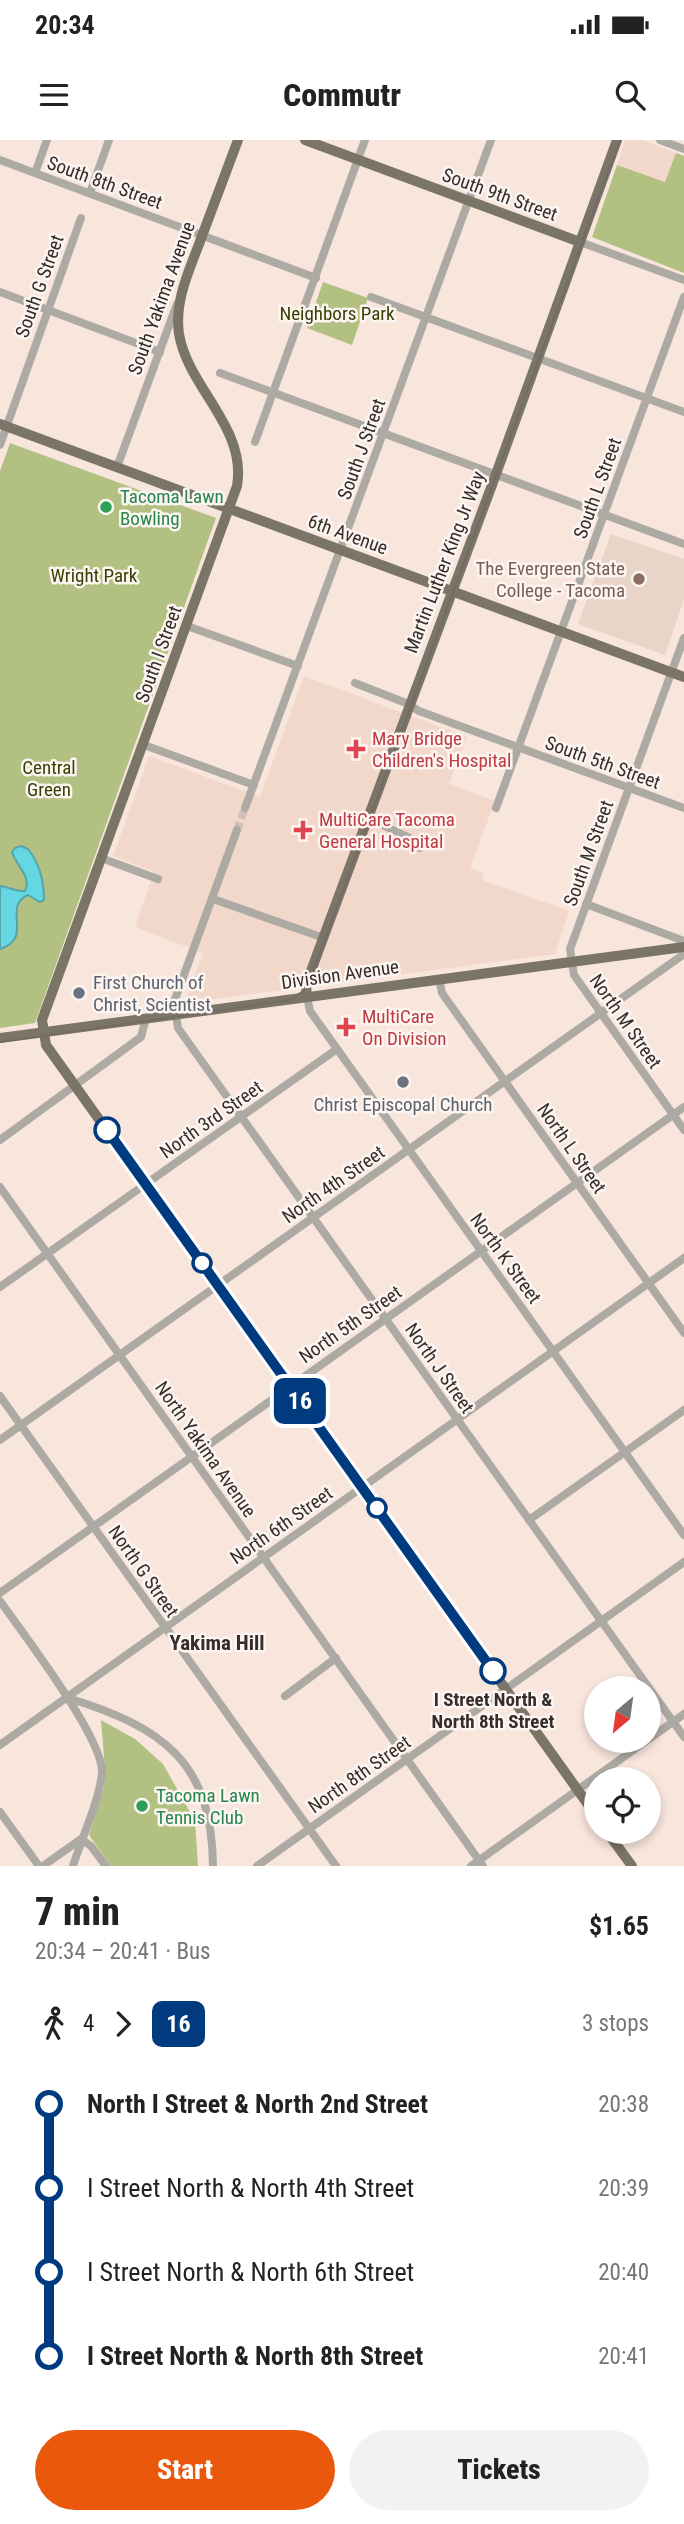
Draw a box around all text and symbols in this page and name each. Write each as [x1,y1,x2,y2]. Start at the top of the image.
text: 20:34 [35,10,95,40]
icon: menu [35,76,73,114]
text: Commutr [283,76,401,114]
icon: search [611,76,649,114]
street label: South 8th Street [44,151,166,214]
street label: South 9th Street [439,163,561,226]
street label: South Yakima Avenue [123,218,200,378]
street label: South G Street [10,232,69,341]
park label: Neighbors Park [279,302,395,325]
street label: South J Street [333,396,390,503]
street label: South L Street [569,435,626,542]
street label: Martin Luther King Jr Way [399,468,490,656]
place label: Tacoma Lawn Bowling [120,485,224,530]
marker: Tacoma Lawn Bowling [98,499,114,515]
street label: 6th Avenue [305,509,391,560]
place label: The Evergreen State College - Tacoma [475,557,625,602]
park label: Wright Park [51,564,138,587]
marker: The Evergreen State College - Tacoma [631,571,647,587]
street label: South I Street [130,603,187,706]
place label: Mary Bridge Children's Hospital [372,727,511,772]
street label: South 5th Street [542,731,664,794]
marker: Mary Bridge Children's Hospital [346,739,366,759]
park label: Central Green [22,756,76,801]
street label: South M Street [559,797,618,909]
place label: MultiCare Tacoma General Hospital [319,808,455,853]
marker: MultiCare Tacoma General Hospital [293,820,313,840]
street label: Division Avenue [280,955,400,994]
street label: North M Street [585,970,667,1073]
place label: First Church of Christ, Scientist [93,971,211,1016]
marker: First Church of Christ, Scientist [71,985,87,1001]
place label: MultiCare On Division [362,1005,446,1050]
marker: MultiCare On Division [336,1017,356,1037]
marker: Christ Episcopal Church [395,1074,411,1090]
street label: North 3rd Street [156,1076,267,1163]
place label: Christ Episcopal Church [314,1093,492,1116]
street label: North L Street [532,1099,611,1198]
unlabelled marker [94,1117,120,1143]
street label: North 4th Street [278,1141,389,1228]
street label: North K Street [465,1209,546,1308]
unlabelled marker [192,1253,212,1273]
street label: North 5th Street [295,1281,406,1368]
street label: North J Street [400,1319,479,1418]
street label: North Yakima Avenue [150,1377,261,1522]
line badge: 16 [268,1378,332,1424]
text: 16 [288,1387,312,1415]
street label: North 6th Street [226,1482,337,1569]
unlabelled marker [367,1498,387,1518]
street label: North G Street [104,1521,184,1622]
district label: Yakima Hill [169,1631,265,1655]
marker: I Street North & North 8th Street [480,1658,506,1684]
north arrow [584,1676,662,1754]
map controls [584,1676,661,1844]
place label: I Street North & North 8th Street [432,1688,555,1733]
street label: North 8th Street [304,1731,415,1818]
button: locate [584,1767,661,1844]
place label: Tacoma Lawn Tennis Club [156,1784,260,1829]
marker: Tacoma Lawn Tennis Club [134,1798,150,1814]
text: 7 min [35,1890,120,1934]
text: $1.65 [589,1911,649,1941]
text: 20:34 – 20:41 · Bus [35,1938,211,1965]
icon: walk [35,2005,73,2043]
icon: forward [104,2005,142,2043]
text: 4 [83,2010,94,2037]
text: 16 [166,2010,191,2038]
text: 3 stops [582,2010,649,2037]
text: North I Street & North 2nd Street [87,2089,428,2119]
text: 20:38 [598,2091,649,2118]
text: I Street North & North 4th Street [87,2173,414,2203]
text: 20:39 [598,2175,649,2202]
text: I Street North & North 6th Street [87,2257,414,2287]
text: 20:40 [598,2259,649,2286]
text: I Street North & North 8th Street [87,2341,423,2371]
text: 20:41 [598,2343,649,2370]
button: Start [35,2430,335,2510]
button: Tickets [349,2430,649,2510]

